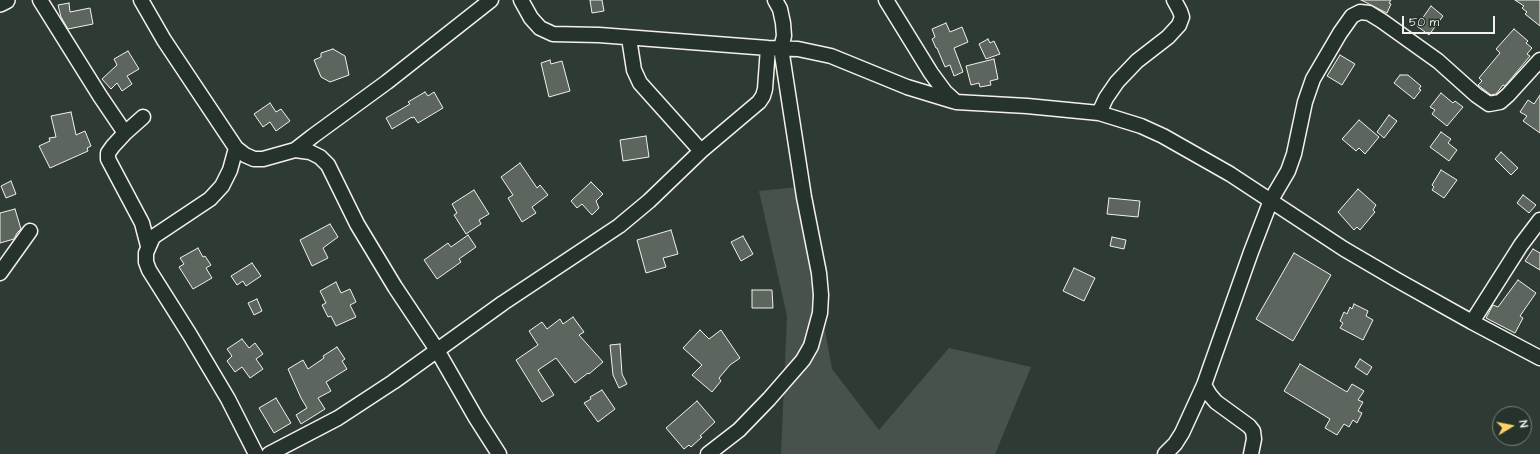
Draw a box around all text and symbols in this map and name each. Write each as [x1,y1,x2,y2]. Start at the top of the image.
scale bar [1404,8,1497,34]
text: 50 m [1409,14,1439,31]
north arrow [1492,406,1532,446]
text: N [1515,419,1531,429]

